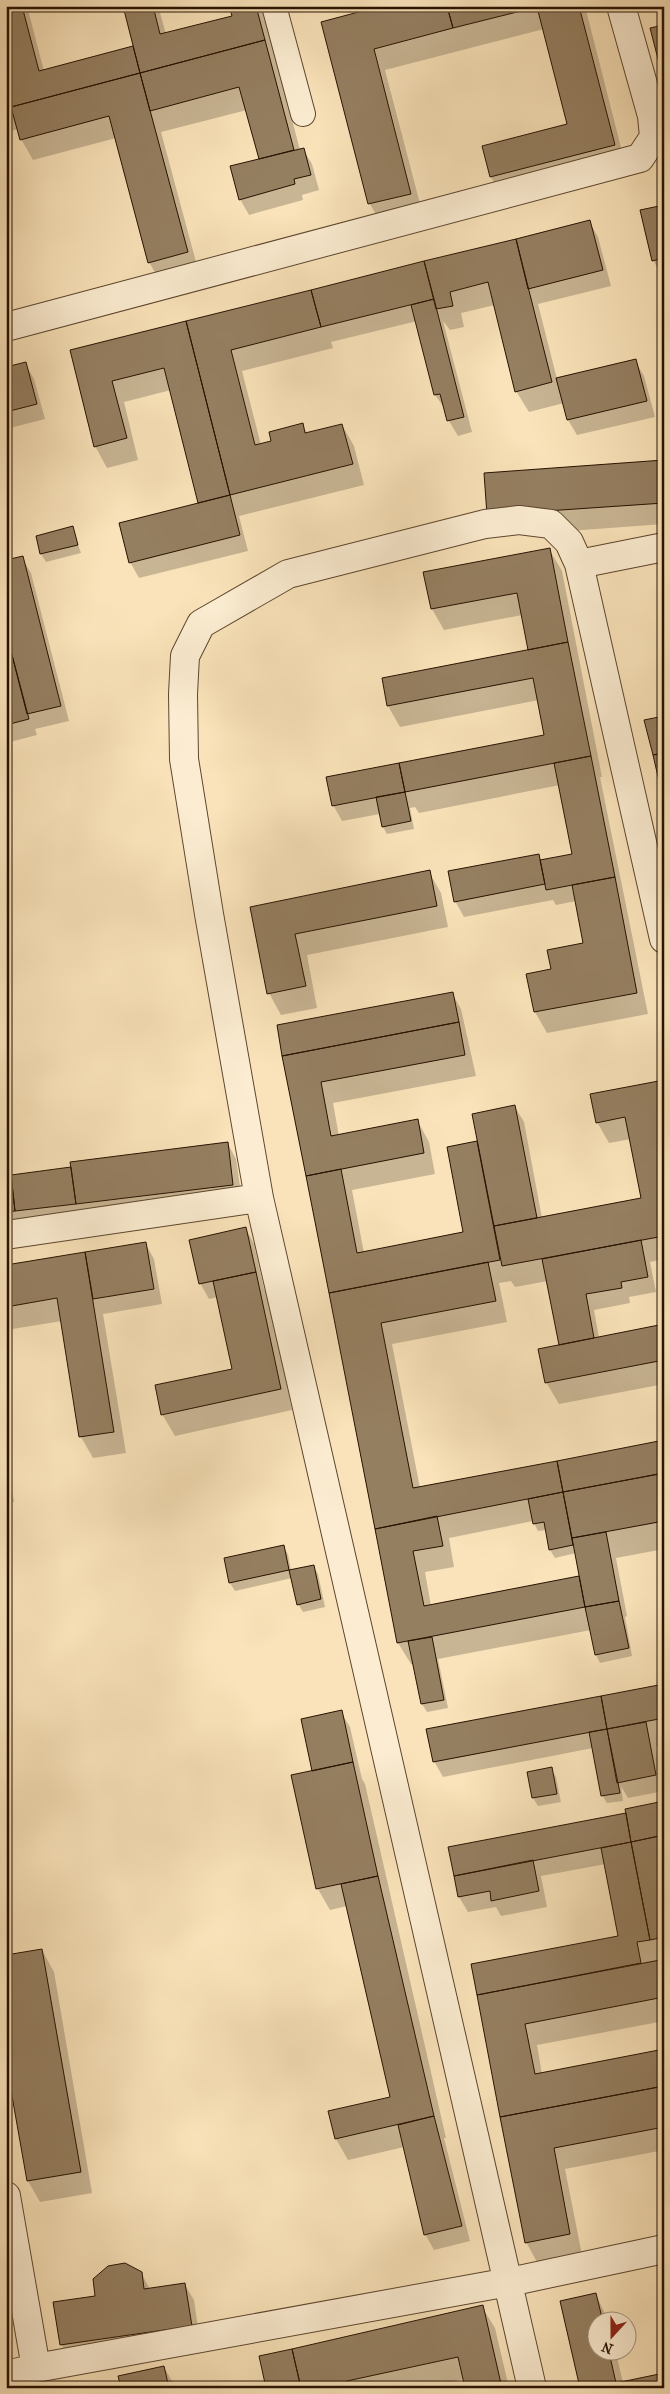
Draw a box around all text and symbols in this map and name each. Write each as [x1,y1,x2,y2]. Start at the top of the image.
north arrow [588,2312,638,2362]
text: N [599,2338,616,2358]

